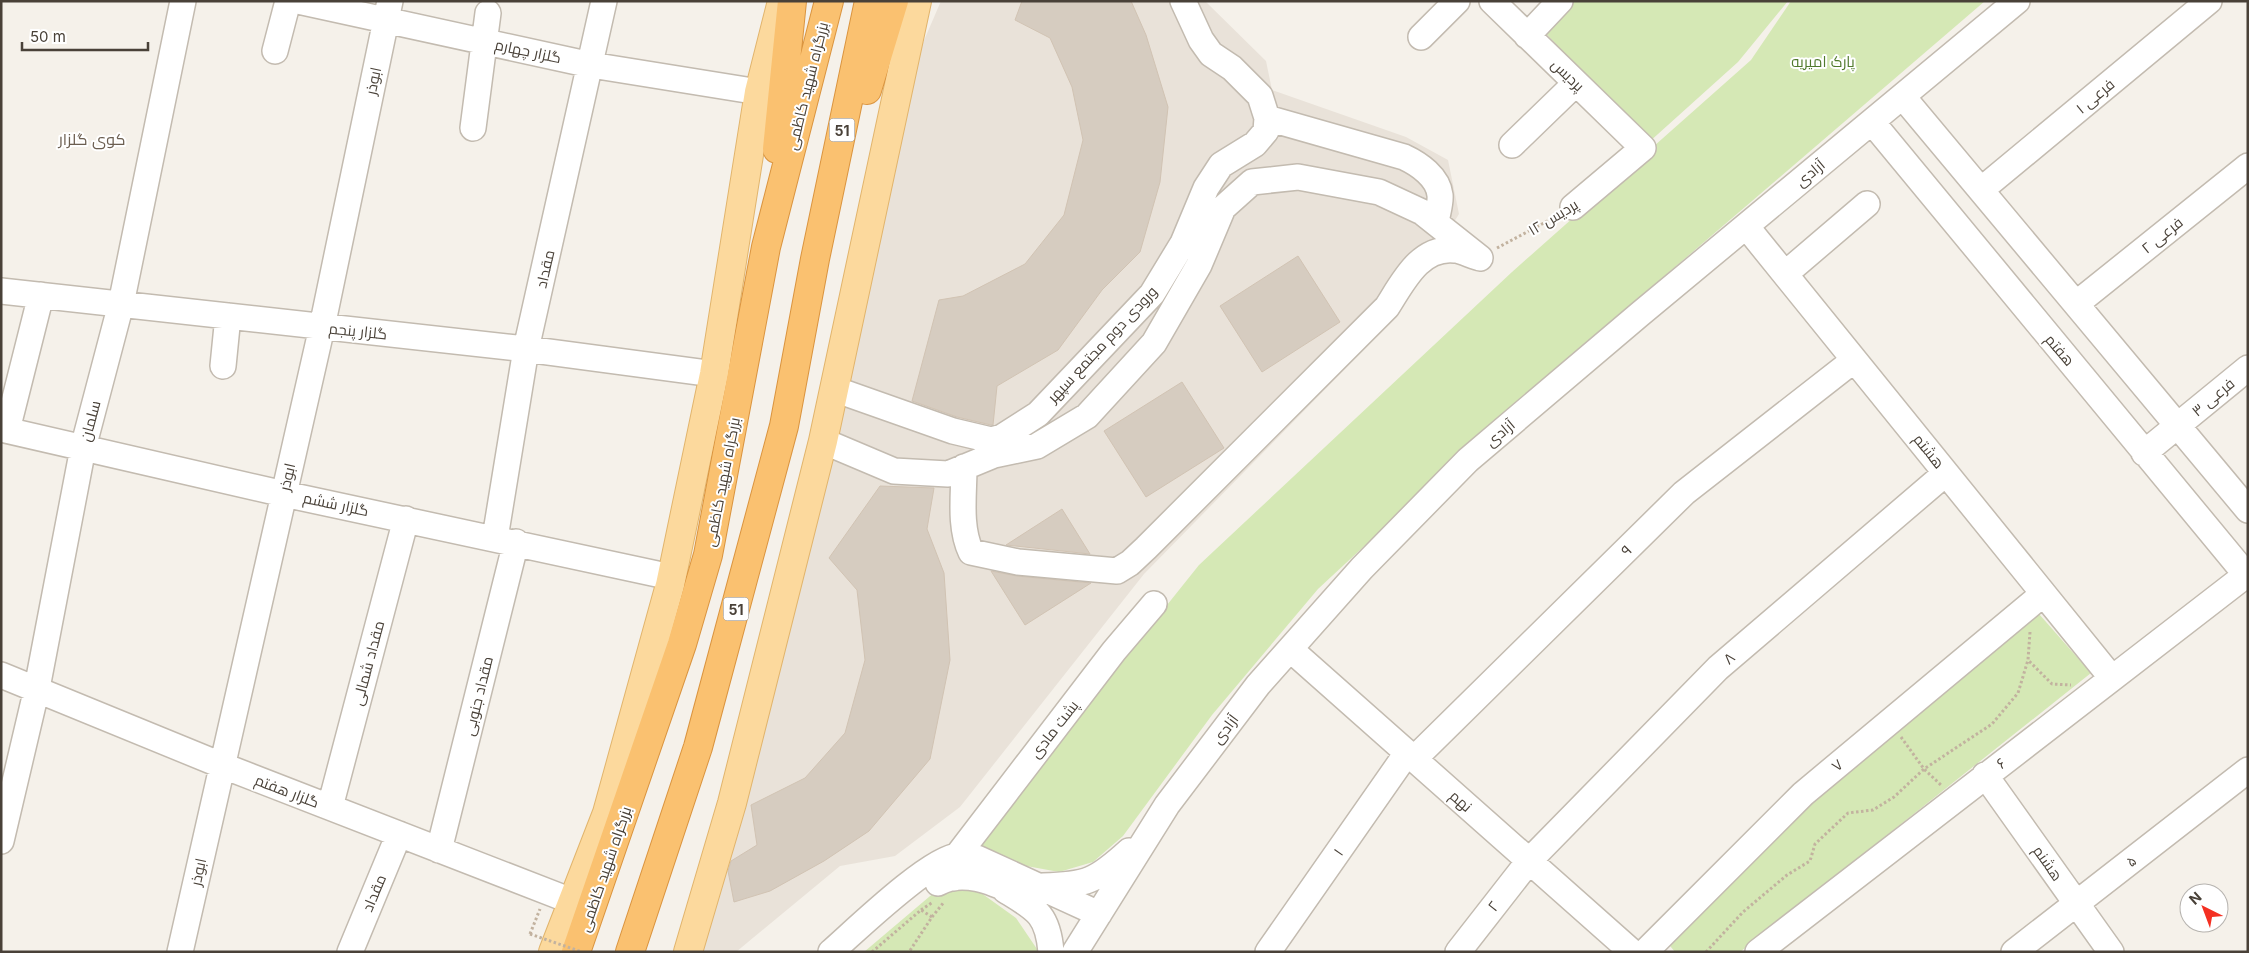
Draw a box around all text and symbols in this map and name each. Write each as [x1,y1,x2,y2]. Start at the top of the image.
scale bar [22,20,149,52]
street label: بزرگراه شهید کاظمی [782,20,833,152]
text: 50 m [30,27,66,46]
street label: گلزار چهارم [493,35,563,68]
park label: پارک امیریه [1791,52,1855,72]
street label: پردیس [1547,55,1588,96]
street label: ابوذر [361,65,385,98]
street label: فرعی ۱ [2072,74,2119,118]
road number: 51 [830,118,854,142]
district label: کوی گلزار [57,129,126,150]
street label: آزادی [1791,155,1829,192]
street label: پردیس ۱۲ [1524,195,1582,240]
street label: فرعی ۲ [2137,213,2187,258]
street label: مقداد [531,248,559,290]
street label: ورودی دوم مجتمع سپهر [1042,282,1162,408]
street label: گلزار پنجم [328,318,388,345]
street label: هفتم [2040,330,2079,370]
street label: فرعی ۳ [2188,374,2239,421]
street label: سلمان [75,398,106,444]
street label: آزادی [1481,415,1519,452]
street label: بزرگراه شهید کاظمی [700,416,745,548]
street label: هشتم [1909,430,1949,473]
street label: ابوذر [274,461,299,494]
street label: گلزار ششم [301,488,371,521]
street label: ۹ [1617,541,1635,559]
road number: 51 [724,598,748,620]
street label: مقداد شمالی [348,618,389,708]
street label: ۸ [1719,648,1739,668]
street label: مقداد جنوبی [459,654,498,738]
street label: پشت مادی [1026,696,1083,762]
street label: آزادی [1208,710,1243,748]
street label: ۶ [1992,753,2010,773]
street label: ۷ [1827,755,1847,775]
street label: گلزار هفتم [252,770,322,813]
street label: نهم [1445,786,1476,817]
street label: بزرگراه شهید کاظمی [575,804,636,935]
street label: هشنم [2028,842,2067,885]
street label: ۱ [1329,845,1347,859]
street label: ۵ [2122,851,2140,871]
street label: ابوذر [186,856,210,889]
street label: مقداد [358,872,390,914]
north arrow [2179,883,2229,933]
text: N [2185,888,2205,908]
street label: ۲ [1483,897,1503,915]

